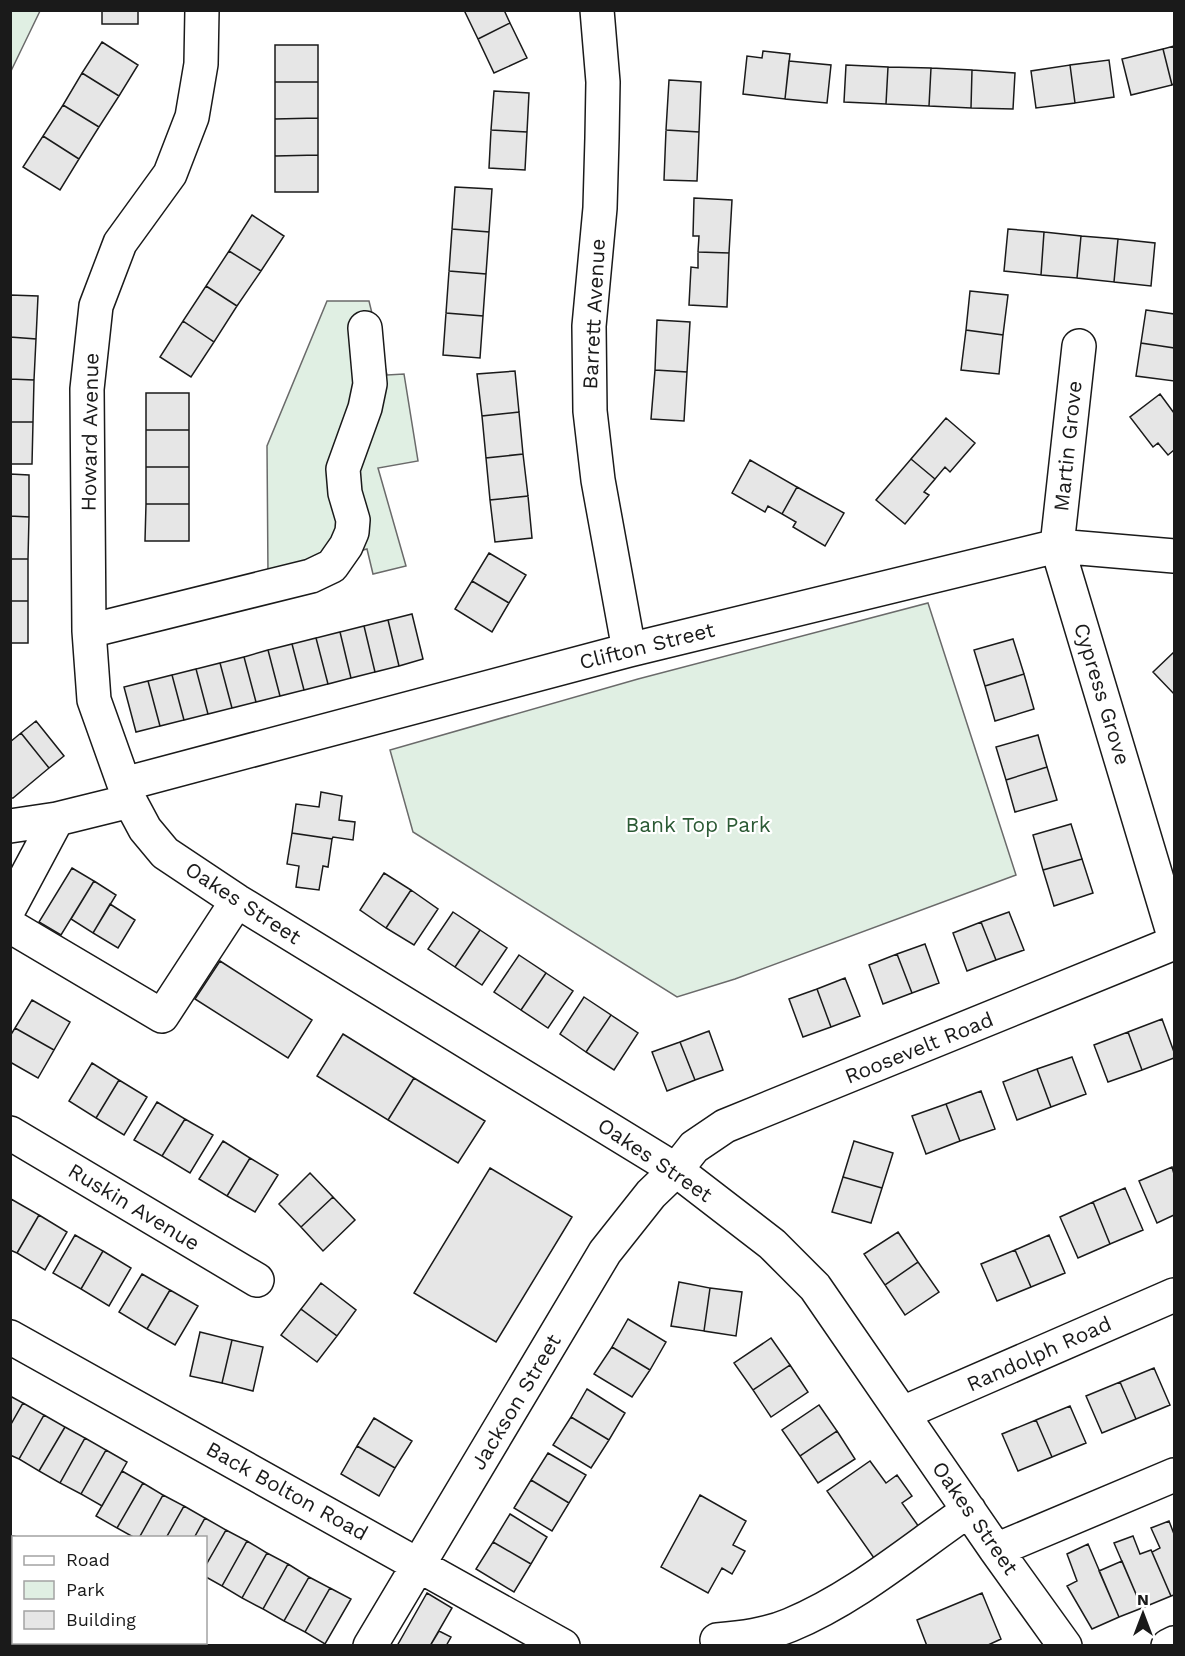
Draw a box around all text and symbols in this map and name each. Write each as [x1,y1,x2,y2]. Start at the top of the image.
street label: Barrett Avenue [577,238,610,390]
street label: Howard Avenue [76,352,103,512]
street label: Martin Grove [1048,379,1087,513]
street label: Clifton Street [577,617,717,674]
street label: Cypress Grove [1069,620,1136,768]
park label: Bank Top Park [625,812,771,837]
street label: Oakes Street [181,856,306,949]
street label: Roosevelt Road [841,1006,997,1089]
street label: Oakes Street [593,1112,717,1207]
street label: Ruskin Avenue [64,1158,204,1256]
street label: Randolph Road [963,1310,1115,1397]
street label: Jackson Street [465,1329,566,1474]
street label: Back Bolton Road [202,1436,373,1545]
street label: Oakes Street [927,1456,1024,1579]
legend [12,1536,207,1644]
text: Road [66,1549,110,1570]
text: Park [66,1579,105,1600]
north arrow [1113,1584,1173,1644]
text: N [1137,1590,1149,1609]
text: Building [66,1609,136,1630]

